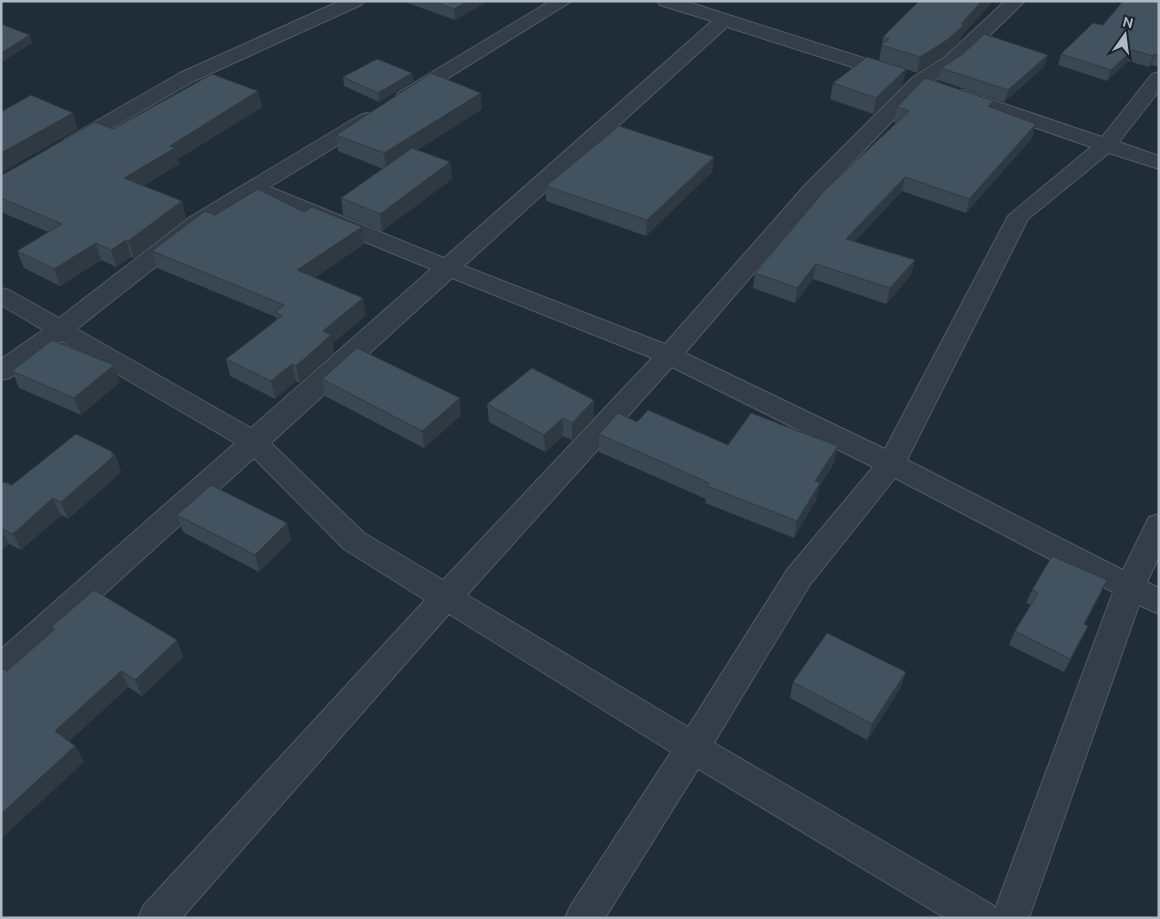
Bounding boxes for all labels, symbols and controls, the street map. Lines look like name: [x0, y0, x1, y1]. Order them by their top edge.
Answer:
north arrow: [1100, 10, 1150, 60]
text: N: [1121, 13, 1135, 31]

